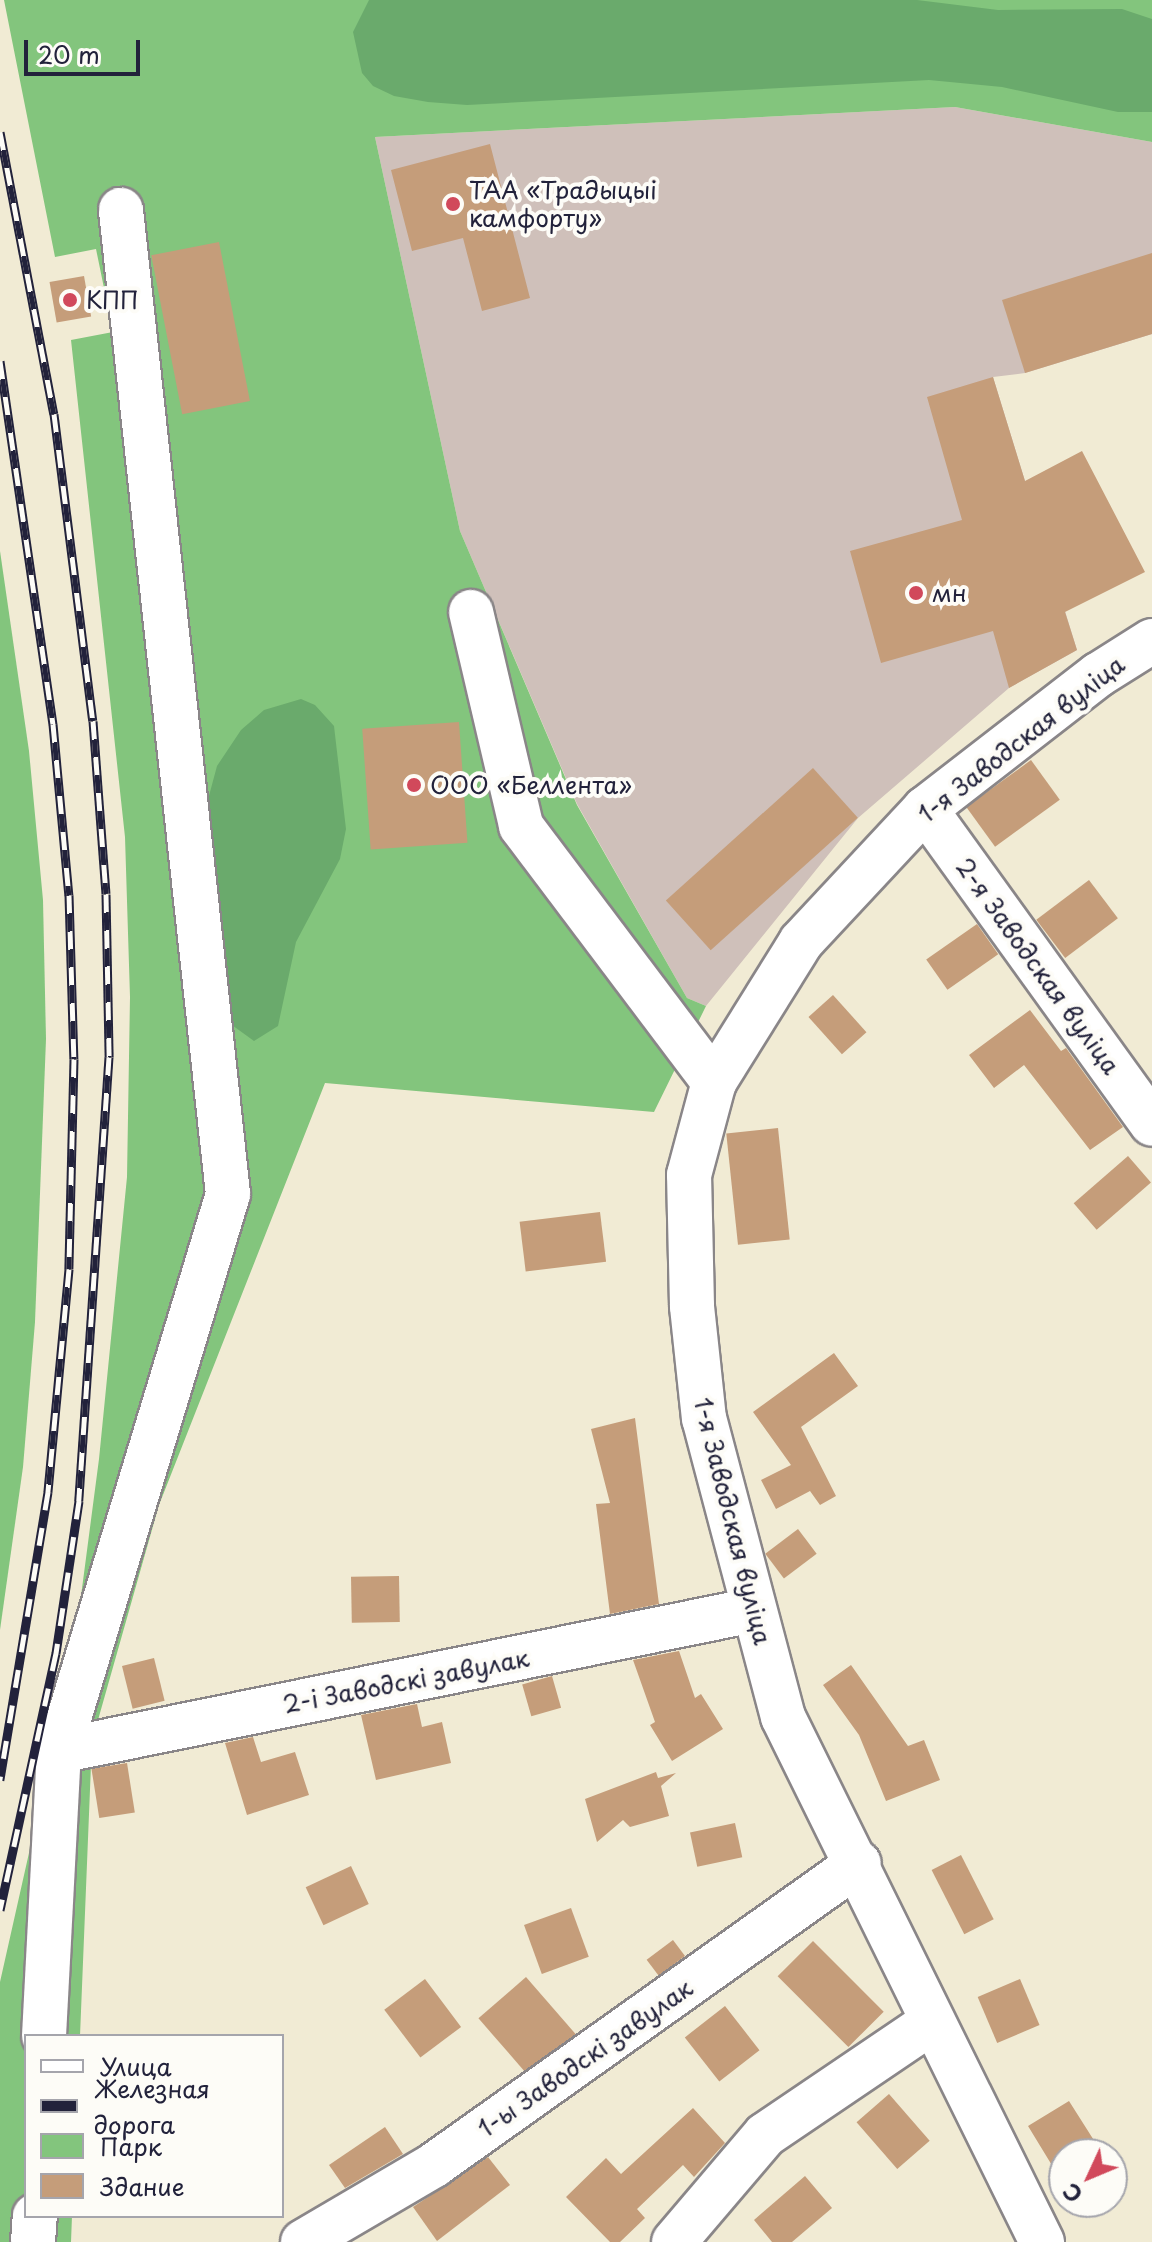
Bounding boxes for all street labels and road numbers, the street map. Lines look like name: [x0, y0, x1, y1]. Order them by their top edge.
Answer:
street label: 1-я Заводская вуліца: [912, 649, 1130, 829]
street label: 2-я Заводская вуліца: [950, 852, 1126, 1080]
street label: 1-я Заводская вуліца: [688, 1394, 778, 1648]
street label: 2-і Заводскі завулак: [280, 1643, 532, 1719]
street label: 1-ы Заводскі завулак: [471, 1972, 699, 2144]

